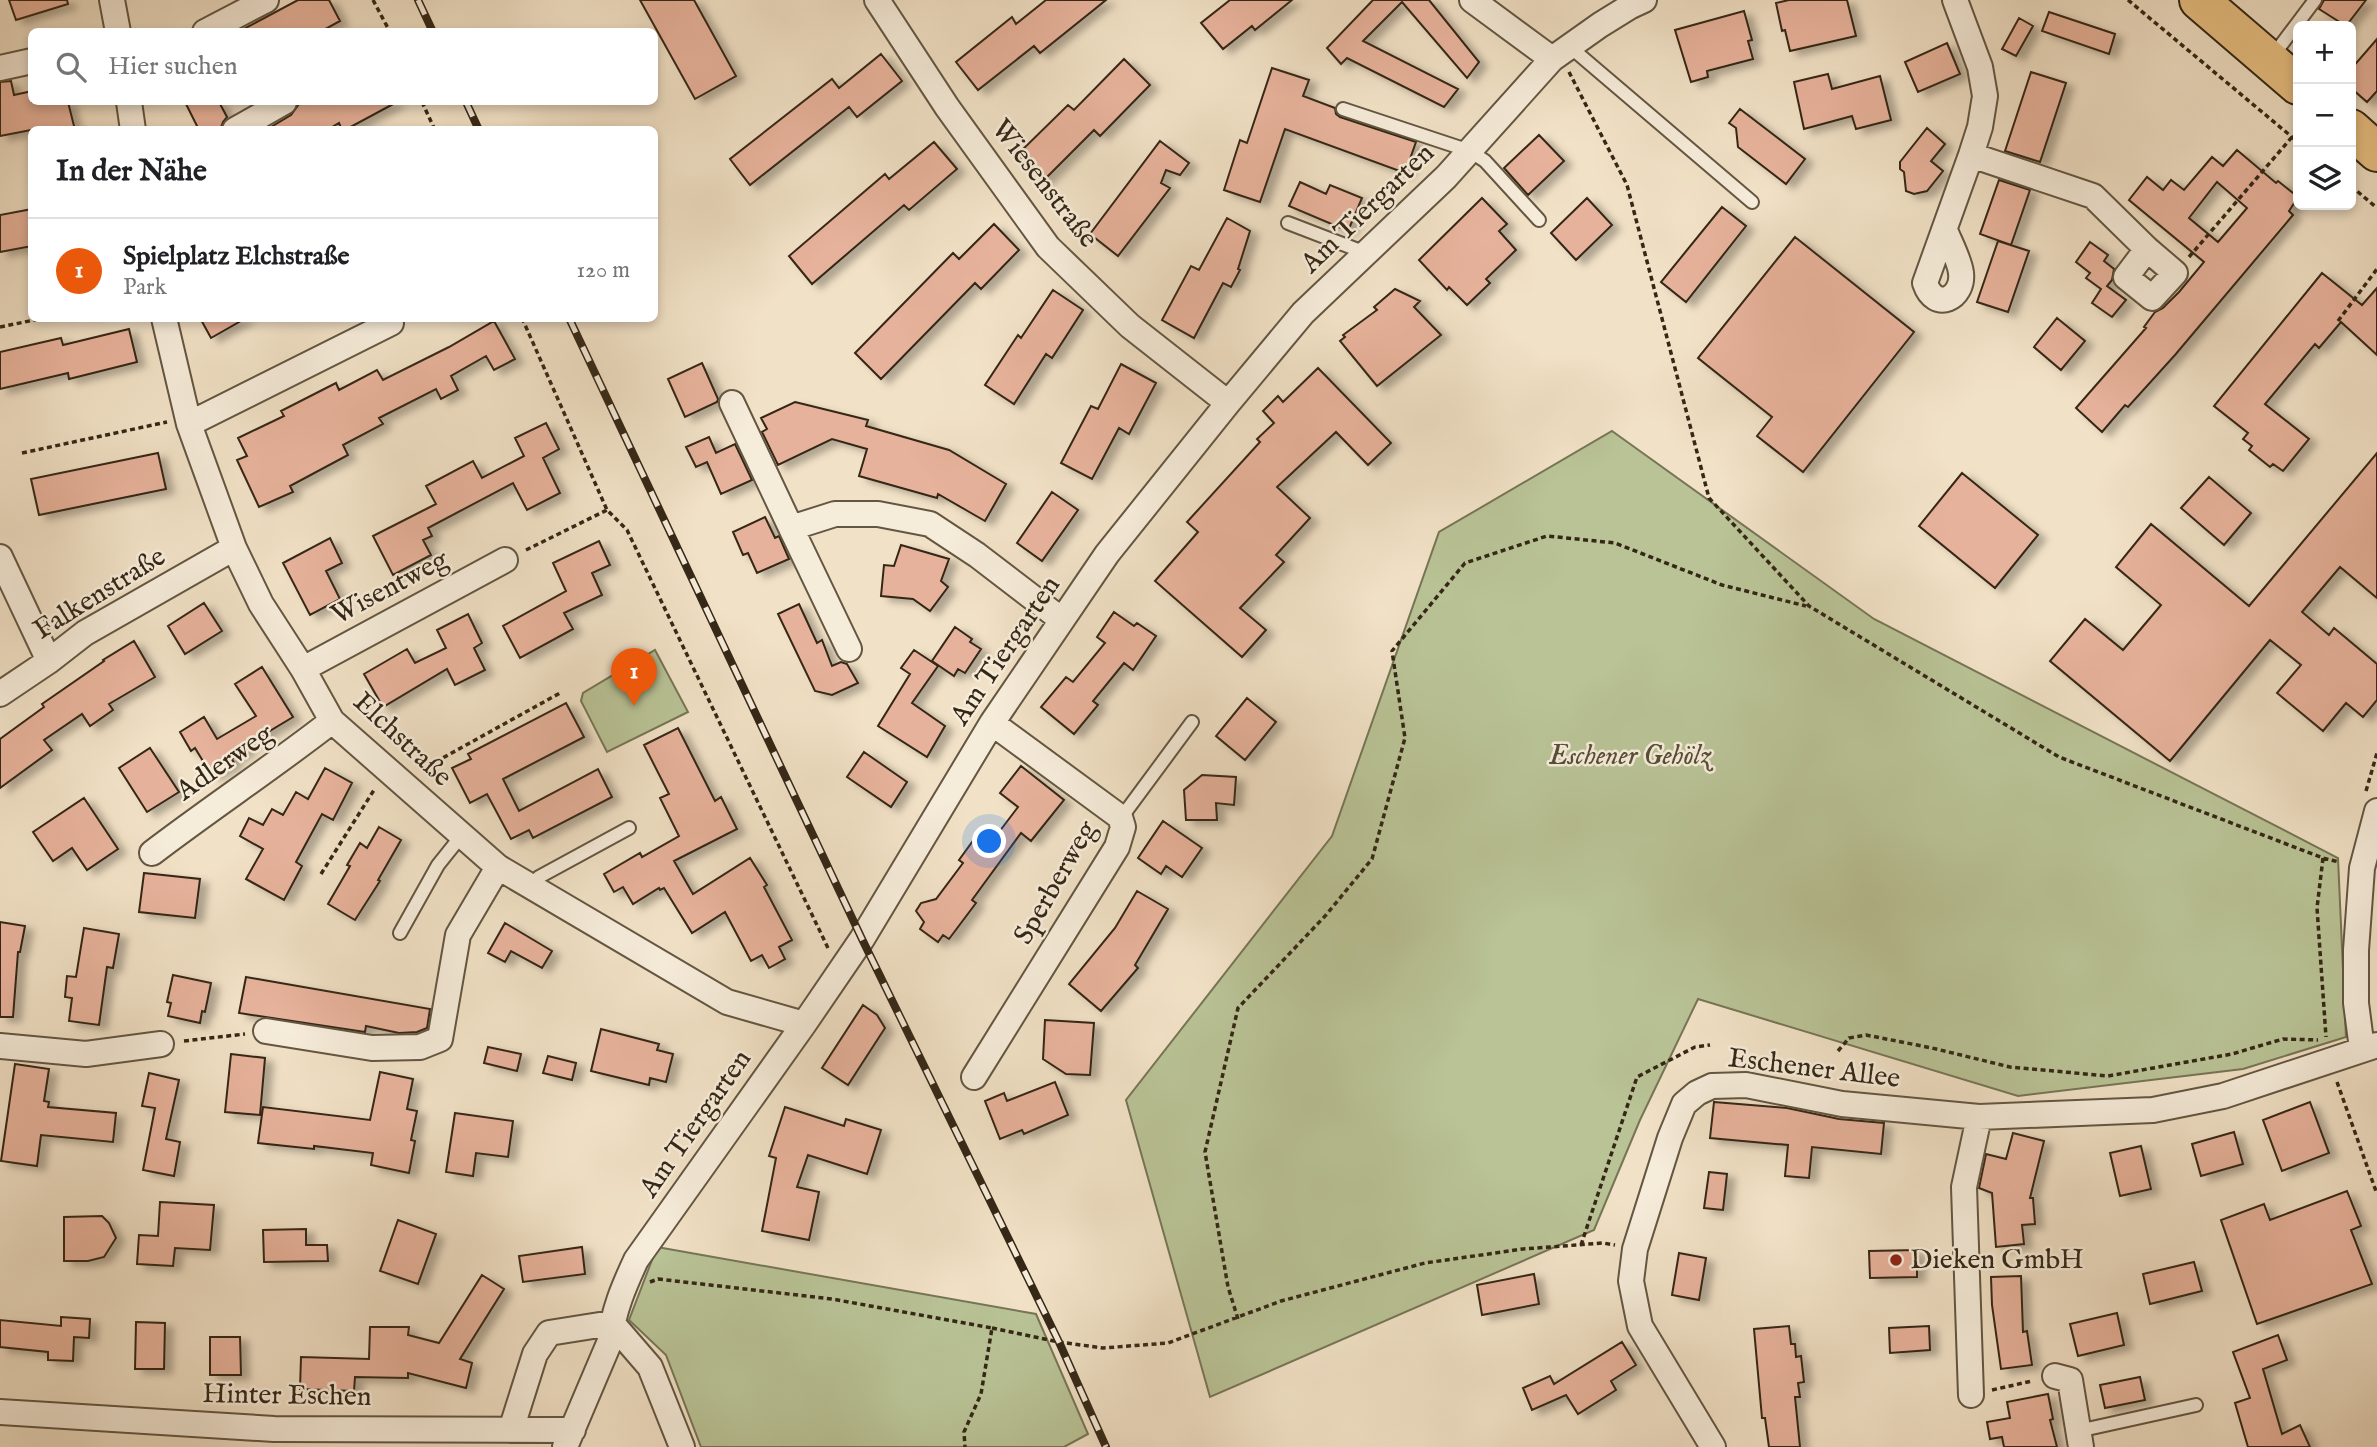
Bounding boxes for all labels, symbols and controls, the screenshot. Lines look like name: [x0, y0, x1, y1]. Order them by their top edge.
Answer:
map controls: [2293, 21, 2356, 210]
button: +: [2293, 21, 2356, 84]
search box: [28, 28, 658, 105]
icon: search: [52, 48, 90, 86]
text: Hier suchen: [108, 50, 238, 83]
button: −: [2293, 84, 2356, 147]
street label: Wiesenstraße: [983, 113, 1105, 255]
street label: Am Tiergarten: [1293, 136, 1442, 282]
button: layers: [2293, 147, 2356, 210]
text: In der Nähe: [56, 153, 207, 191]
text: Spielplatz Elchstraße: [123, 240, 349, 273]
text: 1: [75, 256, 83, 285]
text: 120 m: [577, 256, 630, 285]
text: Park: [123, 273, 167, 302]
street label: Falkenstraße: [28, 540, 172, 648]
street label: Wisentweg: [325, 542, 455, 633]
street label: Am Tiergarten: [943, 570, 1069, 733]
pin: 1: [611, 648, 657, 706]
street label: Elchstraße: [345, 685, 459, 795]
street label: Adlerweg: [169, 716, 281, 810]
park label: Eschener Gehölz: [1548, 739, 1714, 774]
street label: Sperberweg: [1007, 814, 1106, 951]
your location: [972, 824, 1006, 858]
street label: Eschener Allee: [1726, 1041, 1902, 1097]
street label: Am Tiergarten: [632, 1043, 760, 1206]
place label: Dieken GmbH: [1910, 1243, 2084, 1278]
marker: Dieken GmbH: [1888, 1252, 1904, 1268]
street label: Hinter Eschen: [202, 1377, 372, 1415]

